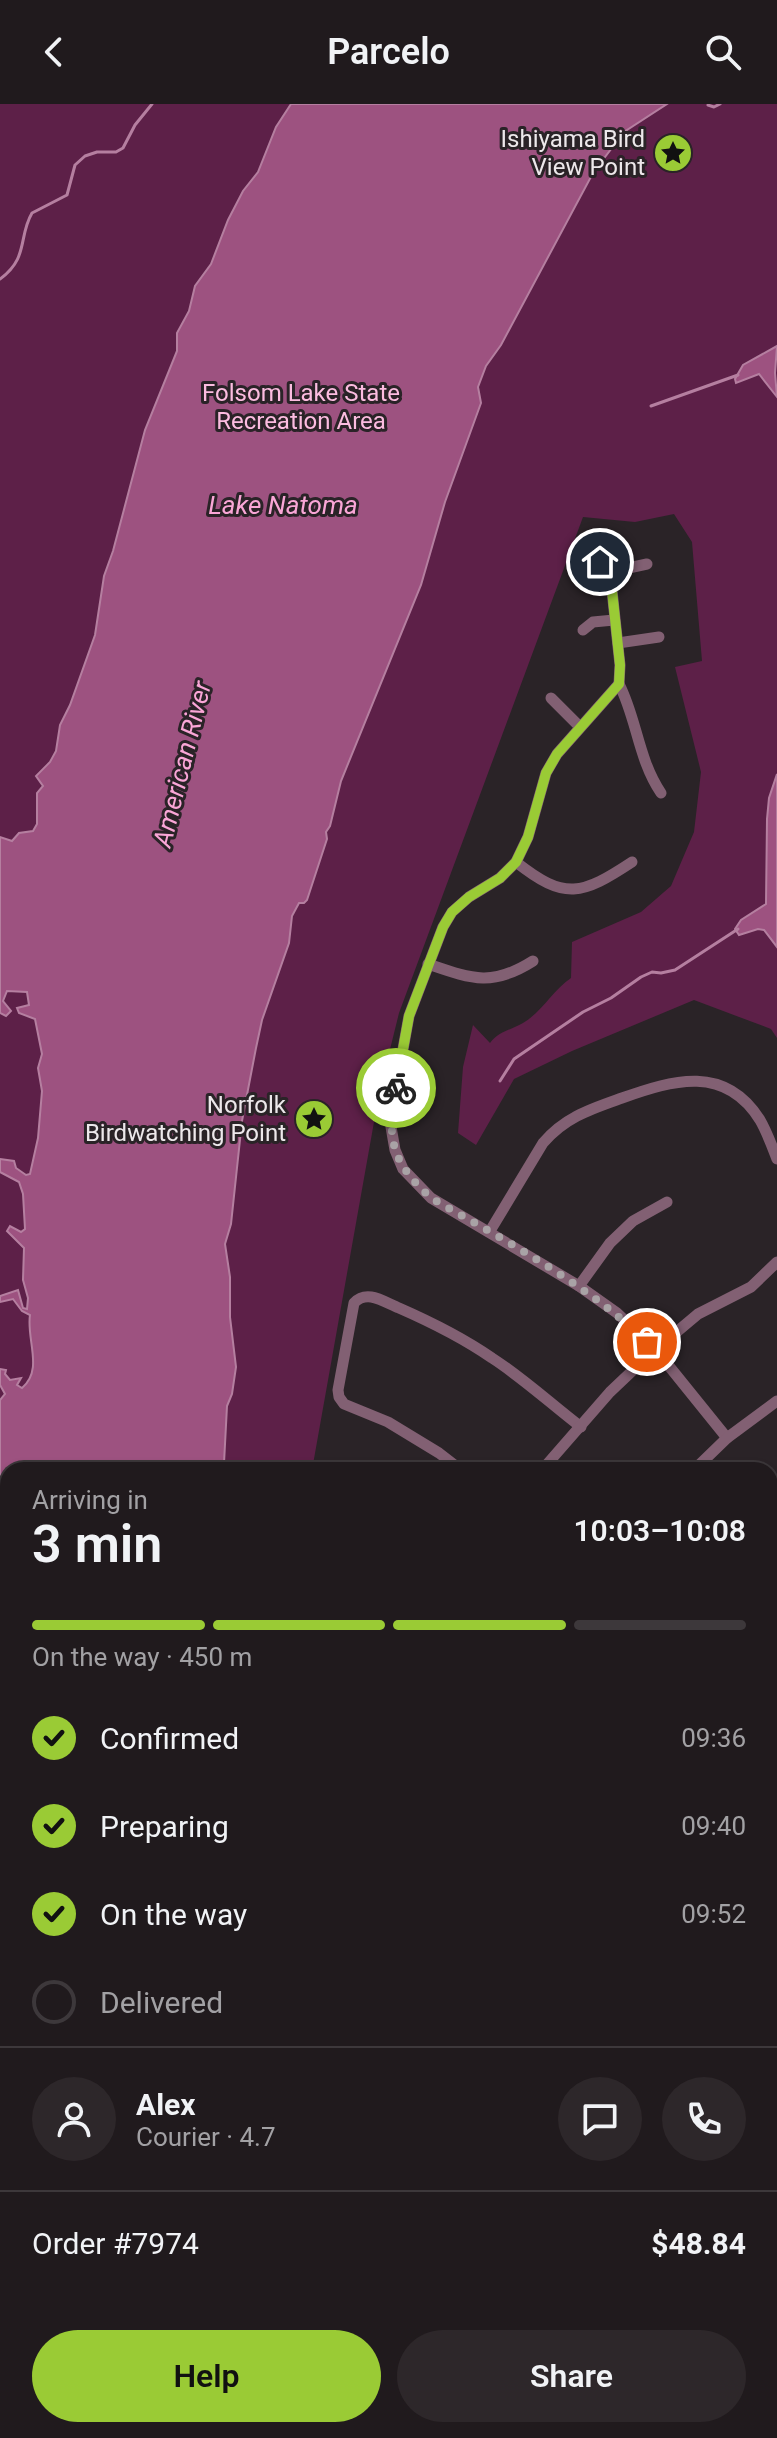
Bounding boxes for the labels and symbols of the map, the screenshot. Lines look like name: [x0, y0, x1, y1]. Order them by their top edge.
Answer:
place label: Ishiyama Bird View Point: [501, 125, 645, 181]
place icon: Ishiyama Bird View Point: [652, 132, 694, 174]
park label: Folsom Lake State Recreation Area: [202, 379, 400, 435]
water label: Lake Natoma: [208, 490, 358, 520]
pin: [566, 528, 634, 596]
water label: American River: [146, 677, 217, 852]
courier: [356, 1048, 436, 1128]
place label: Norfolk Birdwatching Point: [85, 1091, 287, 1147]
place icon: Norfolk Birdwatching Point: [293, 1098, 335, 1140]
pin: [613, 1308, 681, 1376]

